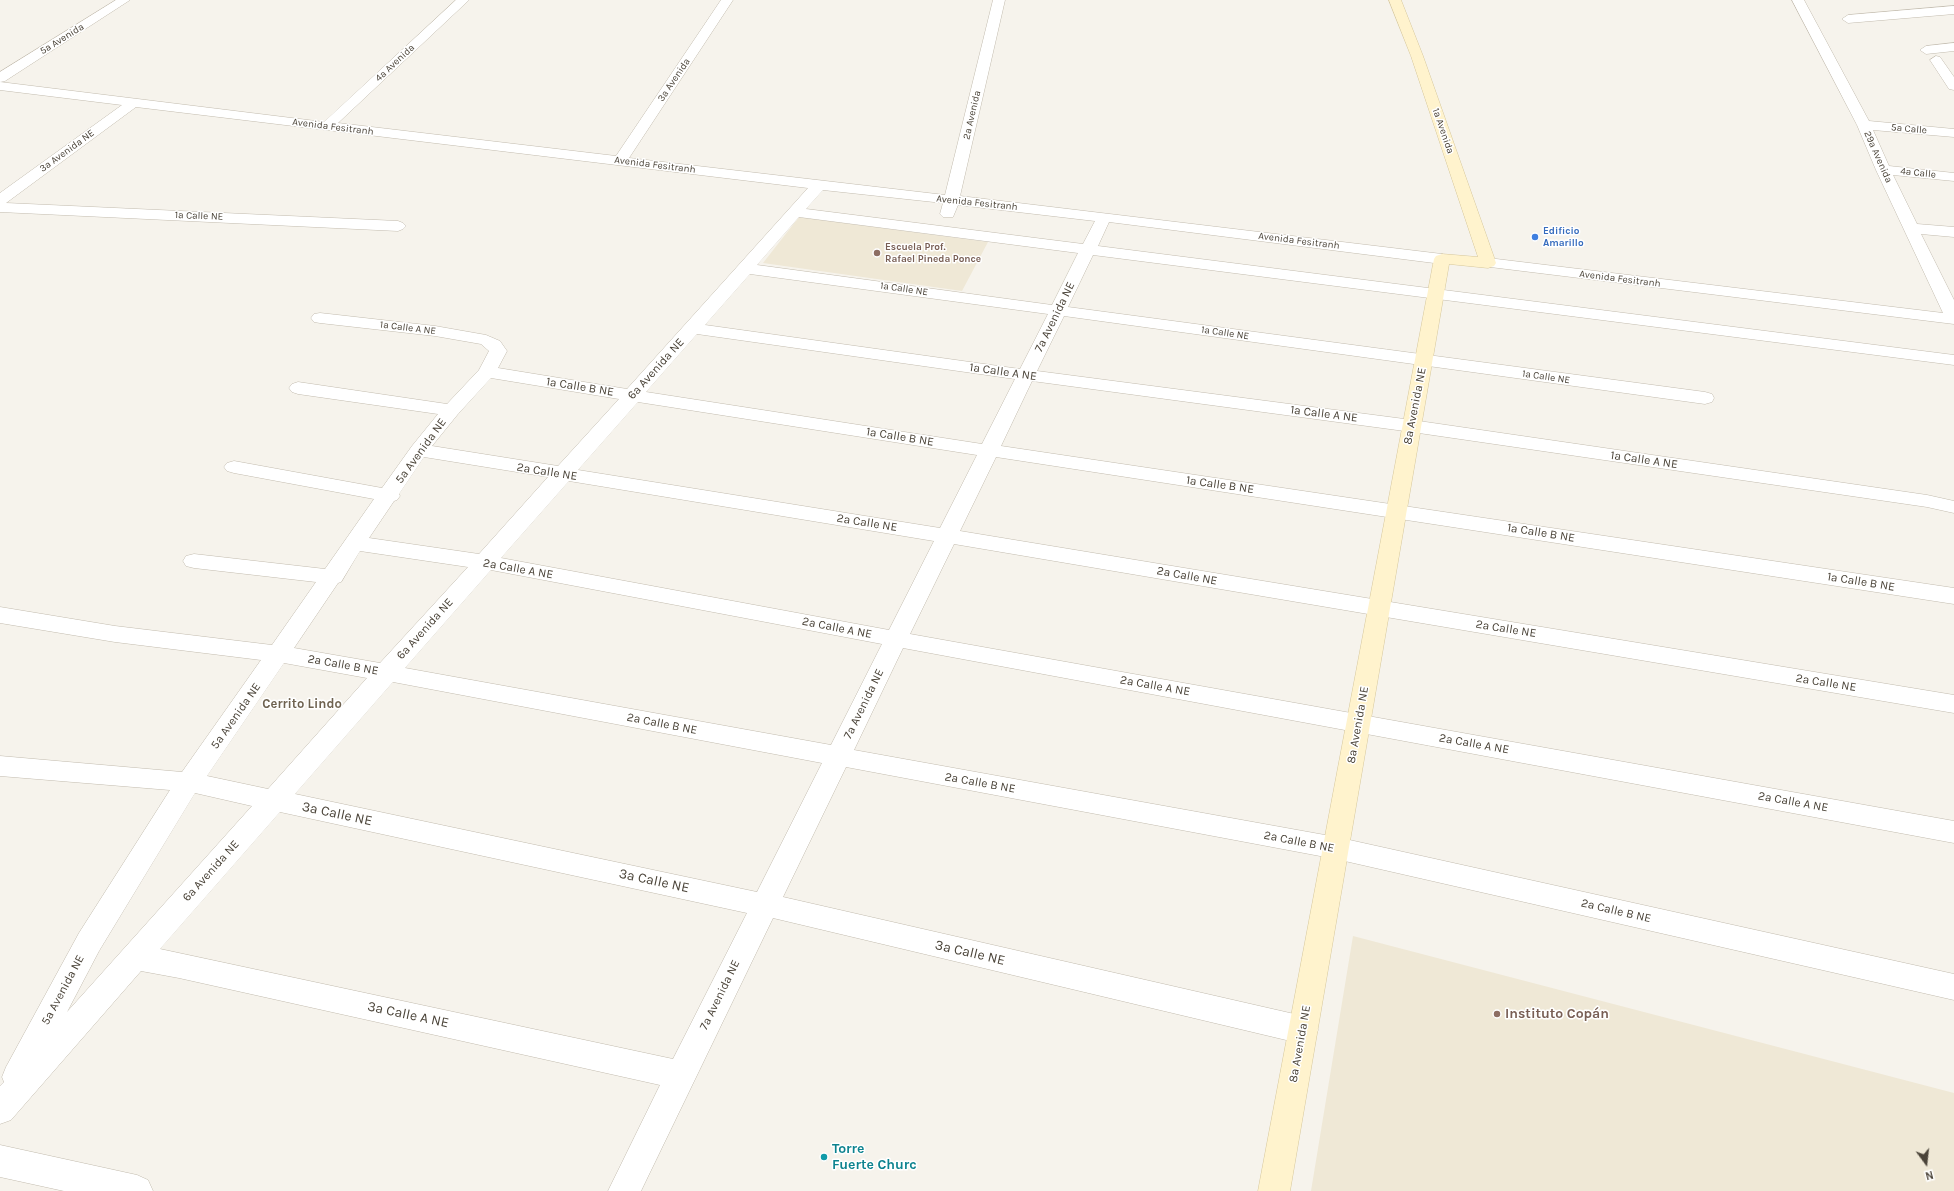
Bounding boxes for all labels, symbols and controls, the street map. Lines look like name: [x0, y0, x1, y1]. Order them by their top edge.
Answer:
street label: 5a Avenida: [38, 21, 86, 57]
street label: 4a Avenida: [373, 42, 417, 84]
street label: 3a Avenida: [655, 56, 693, 104]
street label: 2a Avenida: [961, 89, 983, 141]
street label: 1a Avenida: [1430, 107, 1456, 155]
street label: Avenida Fesitranh: [292, 116, 374, 138]
street label: 5a Calle: [1891, 121, 1927, 137]
street label: 3a Avenida NE: [37, 127, 97, 175]
street label: 29a Avenida: [1861, 129, 1895, 185]
street label: Avenida Fesitranh: [614, 154, 696, 176]
street label: 4a Calle: [1900, 165, 1936, 181]
street label: Avenida Fesitranh: [936, 193, 1018, 213]
street label: 1a Calle NE: [175, 209, 223, 223]
place label: Edificio Amarillo: [1543, 225, 1584, 248]
street label: Avenida Fesitranh: [1258, 230, 1340, 252]
marker: Edificio Amarillo: [1530, 232, 1540, 242]
place label: Escuela Prof. Rafael Pineda Ponce: [885, 241, 981, 264]
marker: Escuela Prof. Rafael Pineda Ponce: [872, 248, 882, 258]
street label: Avenida Fesitranh: [1579, 268, 1661, 290]
street label: 1a Calle NE: [879, 280, 929, 298]
street label: 7a Avenida NE: [1032, 280, 1078, 354]
street label: 1a Calle A NE: [379, 319, 437, 337]
street label: 1a Calle NE: [1200, 324, 1250, 342]
street label: 6a Avenida NE: [625, 335, 687, 403]
street label: 1a Calle A NE: [968, 360, 1038, 384]
street label: 8a Avenida NE: [1400, 366, 1430, 446]
street label: 1a Calle NE: [1521, 368, 1571, 386]
street label: 1a Calle B NE: [545, 375, 615, 399]
street label: 1a Calle A NE: [1289, 403, 1359, 425]
street label: 5a Avenida NE: [392, 415, 450, 487]
street label: 1a Calle B NE: [865, 425, 935, 449]
street label: 1a Calle A NE: [1609, 448, 1679, 472]
street label: 2a Calle NE: [516, 460, 578, 484]
street label: 1a Calle B NE: [1185, 473, 1255, 497]
street label: 2a Calle NE: [836, 511, 898, 535]
street label: 1a Calle B NE: [1506, 521, 1576, 545]
street label: 2a Calle A NE: [482, 556, 554, 582]
street label: 2a Calle NE: [1156, 564, 1218, 588]
street label: 1a Calle B NE: [1826, 570, 1896, 594]
street label: 6a Avenida NE: [394, 595, 456, 663]
street label: 2a Calle A NE: [801, 614, 873, 642]
street label: 2a Calle NE: [1475, 617, 1537, 641]
street label: 2a Calle B NE: [307, 652, 379, 678]
street label: 7a Avenida NE: [841, 667, 887, 741]
street label: 2a Calle NE: [1795, 671, 1857, 695]
street label: 2a Calle A NE: [1119, 673, 1191, 699]
street label: 5a Avenida NE: [208, 680, 264, 752]
street label: 8a Avenida NE: [1344, 685, 1372, 765]
district label: Cerrito Lindo: [262, 696, 342, 712]
street label: 2a Calle B NE: [626, 710, 698, 738]
street label: 2a Calle A NE: [1438, 731, 1510, 757]
street label: 2a Calle B NE: [944, 770, 1016, 796]
street label: 2a Calle A NE: [1757, 789, 1829, 815]
street label: 3a Calle NE: [300, 798, 374, 830]
street label: 2a Calle B NE: [1263, 828, 1335, 856]
street label: 6a Avenida NE: [180, 837, 242, 905]
street label: 3a Calle NE: [617, 865, 691, 897]
street label: 2a Calle B NE: [1580, 896, 1652, 926]
street label: 3a Calle NE: [933, 937, 1007, 969]
street label: 5a Avenida NE: [38, 952, 88, 1028]
street label: 7a Avenida NE: [697, 958, 743, 1032]
street label: 3a Calle A NE: [366, 998, 450, 1032]
street label: 8a Avenida NE: [1286, 1004, 1314, 1084]
place label: Instituto Copán: [1505, 1006, 1609, 1022]
marker: Instituto Copán: [1492, 1009, 1502, 1019]
place label: Torre Fuerte Churc: [832, 1141, 917, 1174]
north arrow: [1906, 1143, 1946, 1183]
marker: Torre Fuerte Churc: [819, 1152, 829, 1162]
text: N: [1924, 1168, 1935, 1182]

